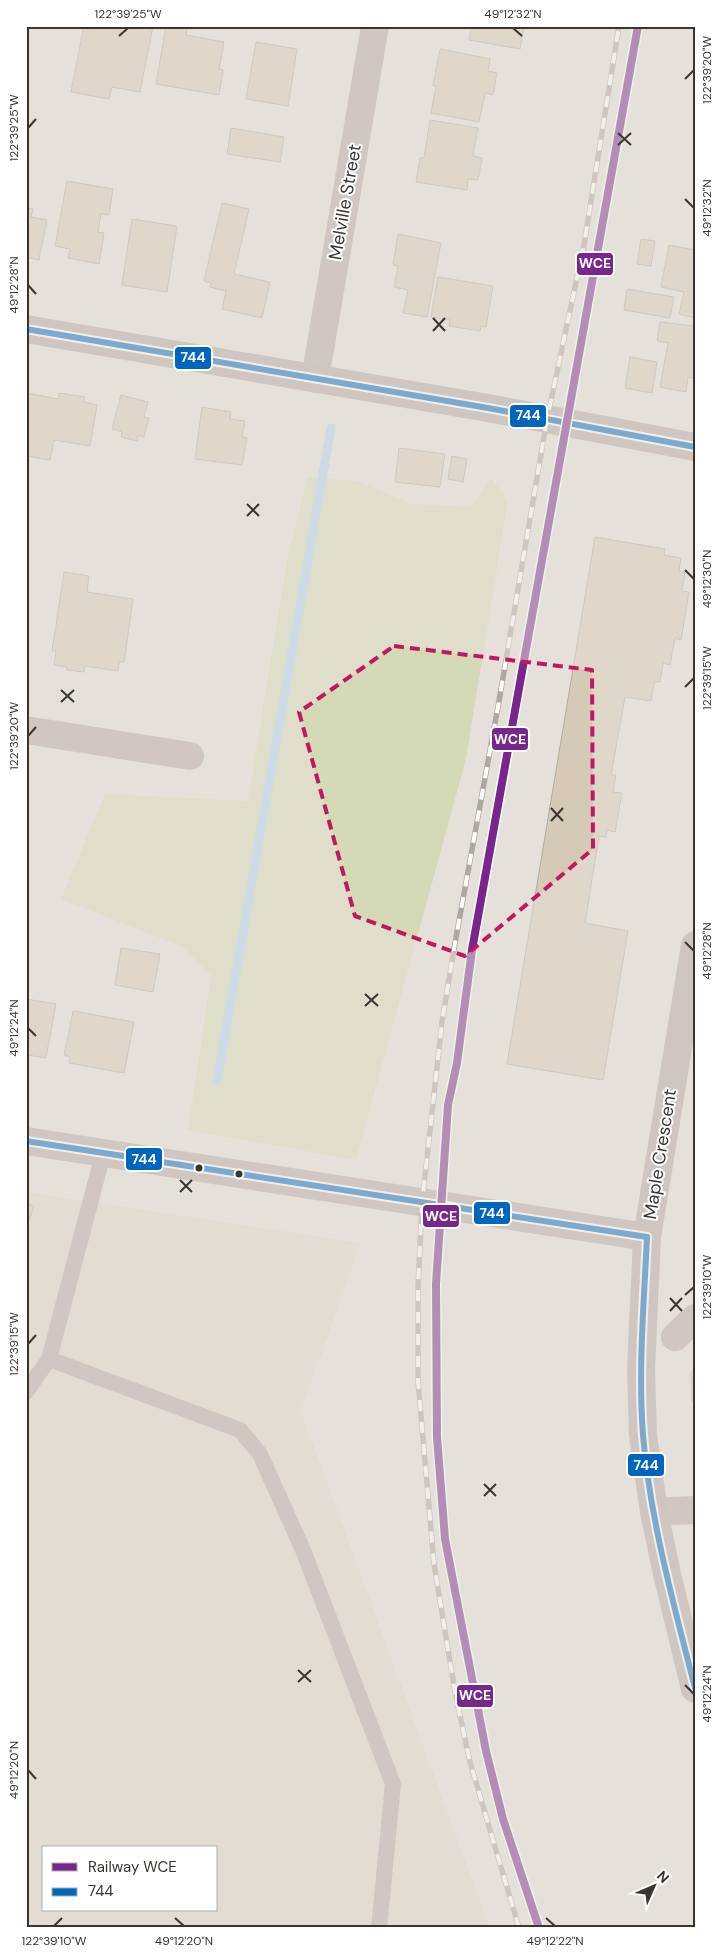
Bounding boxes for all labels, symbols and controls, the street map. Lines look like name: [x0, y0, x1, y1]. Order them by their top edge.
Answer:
text: 122°39'25"W: [94, 6, 162, 22]
text: 49°12'32"N: [484, 6, 542, 22]
text: 122°39'20"W: [699, 36, 715, 104]
text: 122°39'25"W: [6, 94, 22, 162]
street label: Melville Street: [323, 142, 367, 262]
text: 49°12'32"N: [699, 179, 715, 237]
line badge: WCE: [576, 252, 614, 276]
text: WCE: [579, 254, 611, 272]
text: 49°12'28"N: [6, 256, 22, 314]
line badge: 744: [174, 346, 212, 370]
text: 744: [181, 348, 205, 366]
line badge: 744: [509, 404, 547, 428]
text: 744: [516, 406, 540, 424]
text: 49°12'30"N: [699, 550, 715, 608]
text: 122°39'15"W: [699, 646, 715, 710]
text: 122°39'20"W: [6, 702, 22, 770]
line badge: WCE: [491, 727, 529, 751]
text: WCE: [494, 730, 526, 748]
text: 49°12'28"N: [699, 922, 715, 980]
text: 49°12'24"N: [6, 999, 22, 1057]
street label: Maple Crescent: [638, 1087, 682, 1221]
line badge: 744: [125, 1147, 163, 1171]
text: 744: [132, 1150, 156, 1168]
unlabelled marker: [194, 1163, 204, 1173]
unlabelled marker: [234, 1169, 244, 1179]
line badge: 744: [473, 1201, 511, 1225]
line badge: WCE: [422, 1204, 460, 1228]
text: 744: [480, 1204, 504, 1222]
text: WCE: [425, 1207, 457, 1225]
text: 122°39'10"W: [699, 1254, 715, 1319]
text: 122°39'15"W: [6, 1312, 22, 1376]
line badge: 744: [627, 1453, 665, 1477]
text: 744: [634, 1456, 658, 1474]
text: 49°12'24"N: [699, 1665, 715, 1723]
line badge: WCE: [456, 1684, 494, 1708]
text: WCE: [459, 1686, 491, 1704]
text: 49°12'20"N: [6, 1741, 22, 1799]
legend: [42, 1846, 218, 1912]
text: Railway WCE: [88, 1857, 177, 1877]
north arrow: [628, 1862, 678, 1912]
text: N: [653, 1867, 673, 1887]
text: 744: [88, 1881, 113, 1901]
text: 122°39'10"W: [22, 1933, 87, 1949]
text: 49°12'20"N: [155, 1933, 213, 1949]
text: 49°12'22"N: [526, 1933, 584, 1949]

